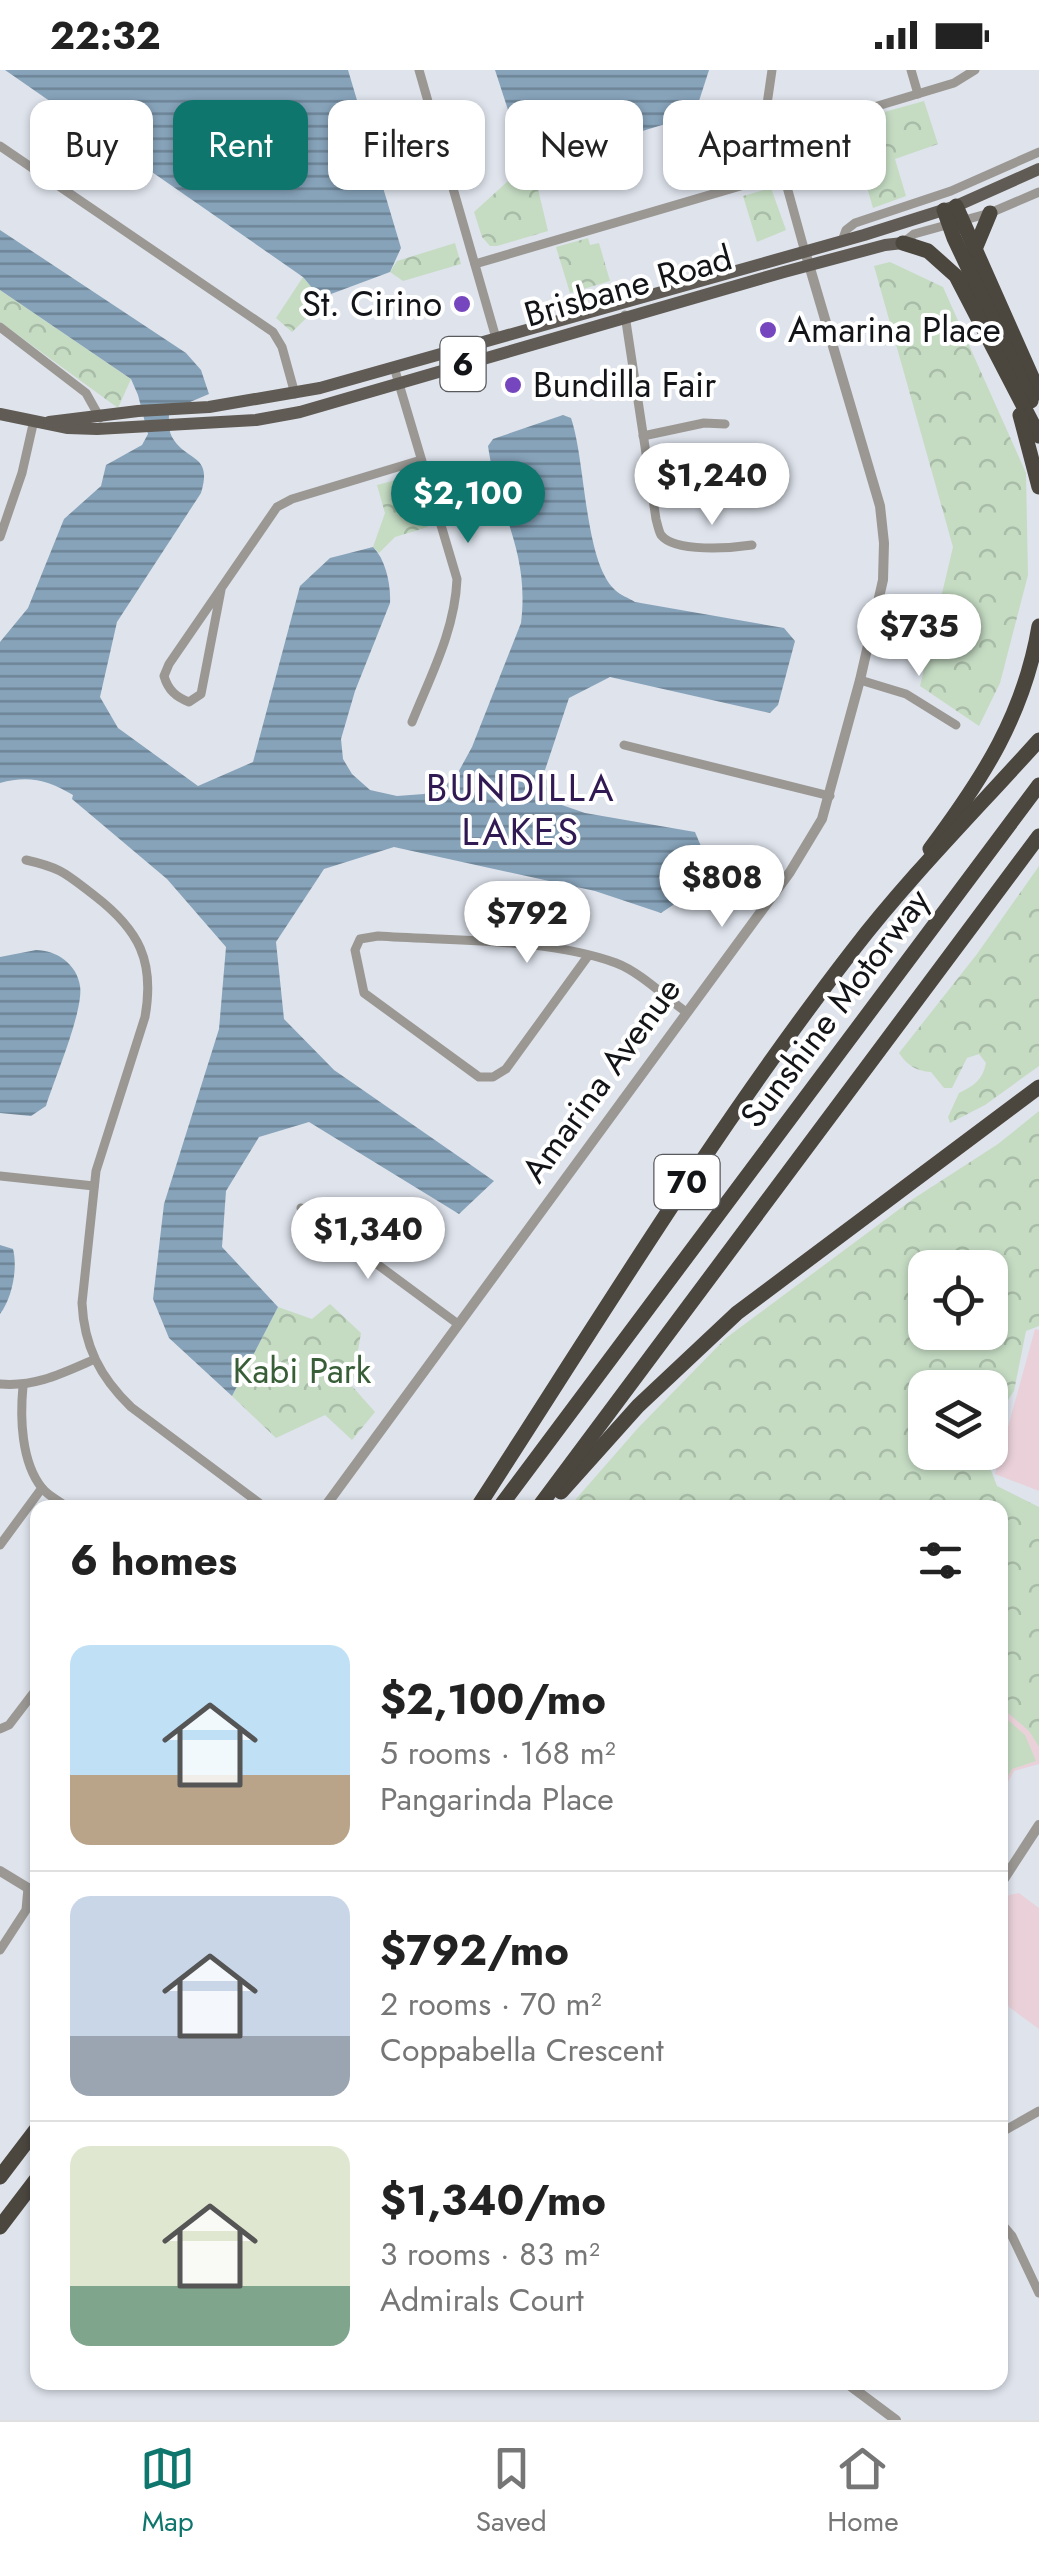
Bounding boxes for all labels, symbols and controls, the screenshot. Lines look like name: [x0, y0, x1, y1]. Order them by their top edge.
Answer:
text: 22:32: [50, 8, 161, 63]
chip: Buy: [30, 100, 153, 190]
chip: Rent: [173, 100, 308, 190]
chip: Filters: [328, 100, 485, 190]
chip: New: [505, 100, 643, 190]
chip: Apartment: [663, 100, 886, 190]
street label: Brisbane Road: [518, 232, 738, 340]
place label: St. Cirino: [302, 279, 442, 329]
marker: St. Cirino: [451, 293, 473, 315]
place label: Amarina Place: [788, 305, 1001, 355]
marker: Amarina Place: [757, 319, 779, 341]
road number: 6: [440, 337, 486, 391]
place label: Bundilla Fair: [533, 360, 716, 410]
marker: Bundilla Fair: [502, 374, 524, 396]
pin: $1,240: [631, 443, 793, 528]
text: $1,240: [656, 452, 768, 498]
pin: $2,100: [387, 461, 549, 546]
text: $2,100: [413, 470, 523, 516]
pin: $735: [860, 594, 978, 679]
text: $735: [879, 603, 959, 649]
district label: BUNDILLA LAKES: [426, 760, 616, 859]
pin: $808: [663, 845, 781, 930]
text: $808: [681, 854, 763, 900]
street label: Sunshine Motorway: [728, 877, 942, 1138]
pin: $792: [468, 881, 586, 966]
text: $792: [486, 890, 568, 936]
street label: Amarina Avenue: [509, 967, 693, 1193]
road number: 70: [654, 1155, 720, 1209]
pin: $1,340: [287, 1197, 449, 1282]
text: $1,340: [313, 1206, 423, 1252]
map controls: [908, 1250, 1008, 1470]
button: locate: [908, 1250, 1008, 1350]
park label: Kabi Park: [233, 1346, 372, 1396]
button: layers: [908, 1370, 1008, 1470]
text: 6 homes: [70, 1530, 237, 1591]
icon: filters: [913, 1533, 968, 1588]
text: $2,100/mo: [380, 1669, 606, 1730]
icon: home: [150, 1685, 270, 1805]
text: 5 rooms · 168 m²: [380, 1730, 616, 1776]
text: Pangarinda Place: [380, 1776, 614, 1822]
text: $792/mo: [380, 1920, 569, 1981]
icon: home: [150, 1936, 270, 2056]
text: 2 rooms · 70 m²: [380, 1981, 602, 2027]
text: Coppabella Crescent: [380, 2027, 664, 2073]
text: $1,340/mo: [380, 2170, 606, 2231]
icon: home: [150, 2186, 270, 2306]
text: 3 rooms · 83 m²: [380, 2231, 600, 2277]
text: Admirals Court: [380, 2277, 584, 2323]
tab: Map: [140, 2441, 195, 2542]
tab: Saved: [476, 2441, 547, 2542]
tab: Home: [827, 2441, 899, 2542]

